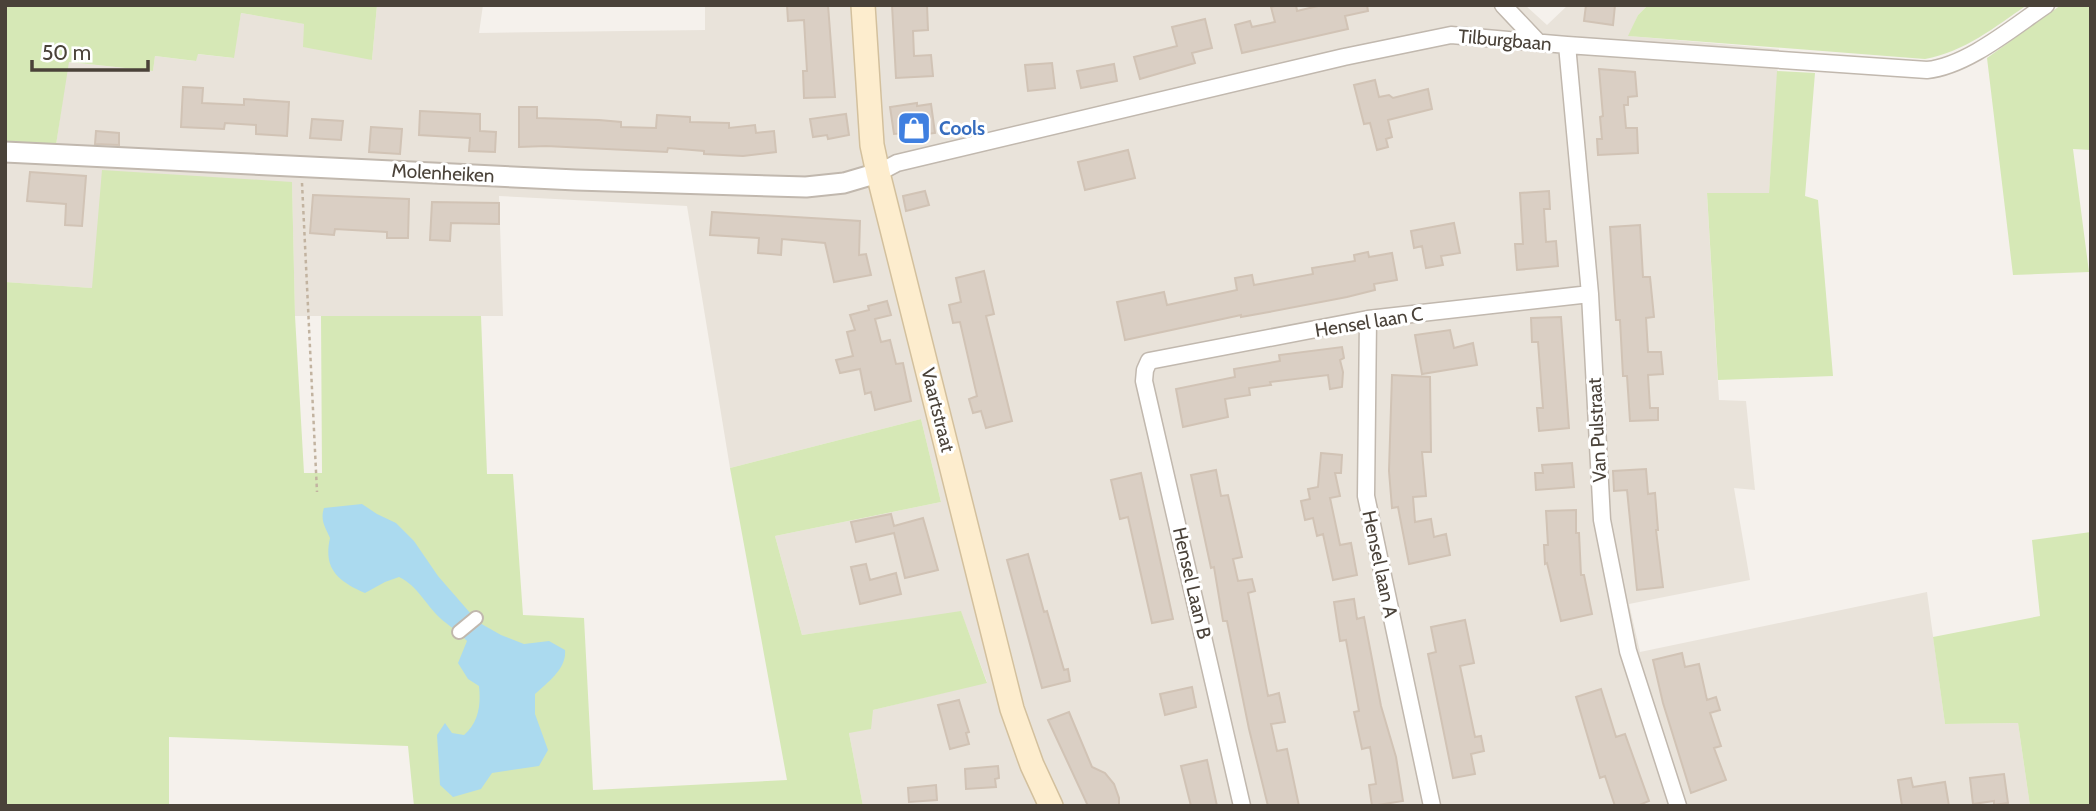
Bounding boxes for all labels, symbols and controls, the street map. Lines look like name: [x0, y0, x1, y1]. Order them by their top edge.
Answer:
street label: Tilburgbaan: [1457, 24, 1553, 56]
scale bar: [32, 28, 147, 72]
text: 50 m: [42, 40, 91, 65]
shop icon: Cools: [895, 109, 933, 147]
place label: Cools: [939, 117, 985, 140]
street label: Molenheiken: [391, 159, 495, 187]
street label: Hensel laan C: [1313, 302, 1425, 342]
street label: Vaartstraat: [916, 365, 960, 455]
street label: Van Pulstraat: [1583, 377, 1611, 483]
street label: Hensel laan A: [1357, 508, 1403, 620]
street label: Hensel Laan B: [1168, 525, 1216, 641]

